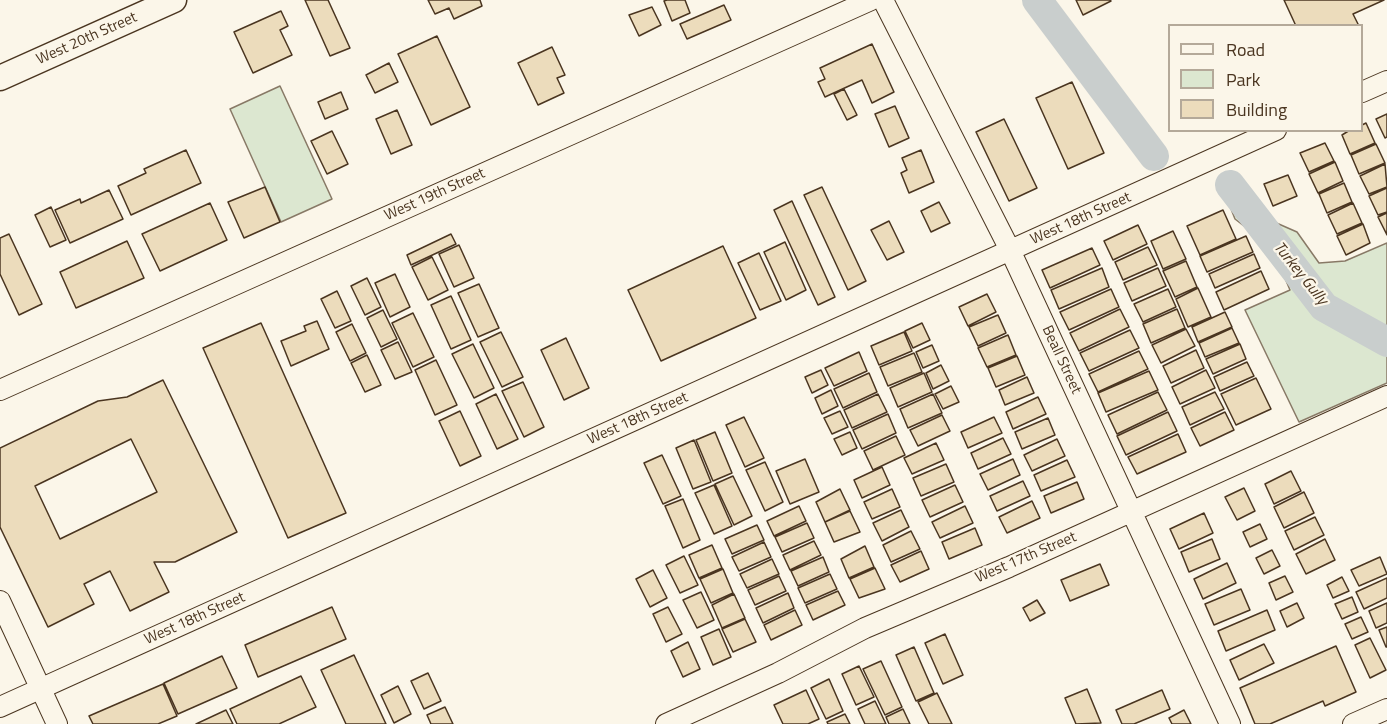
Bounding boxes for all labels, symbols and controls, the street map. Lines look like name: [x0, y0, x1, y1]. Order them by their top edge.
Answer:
street label: West 20th Street: [34, 9, 140, 69]
legend: [1168, 24, 1363, 132]
text: Road: [1226, 36, 1265, 63]
text: Park: [1226, 66, 1260, 93]
text: Building: [1226, 96, 1287, 123]
street label: West 19th Street: [382, 165, 488, 225]
street label: West 18th Street: [1028, 189, 1134, 249]
water label: Turkey Gully: [1269, 239, 1331, 309]
street label: Beall Street: [1037, 323, 1085, 397]
street label: West 18th Street: [585, 389, 691, 449]
street label: West 17th Street: [973, 529, 1079, 587]
street label: West 18th Street: [142, 589, 248, 649]

